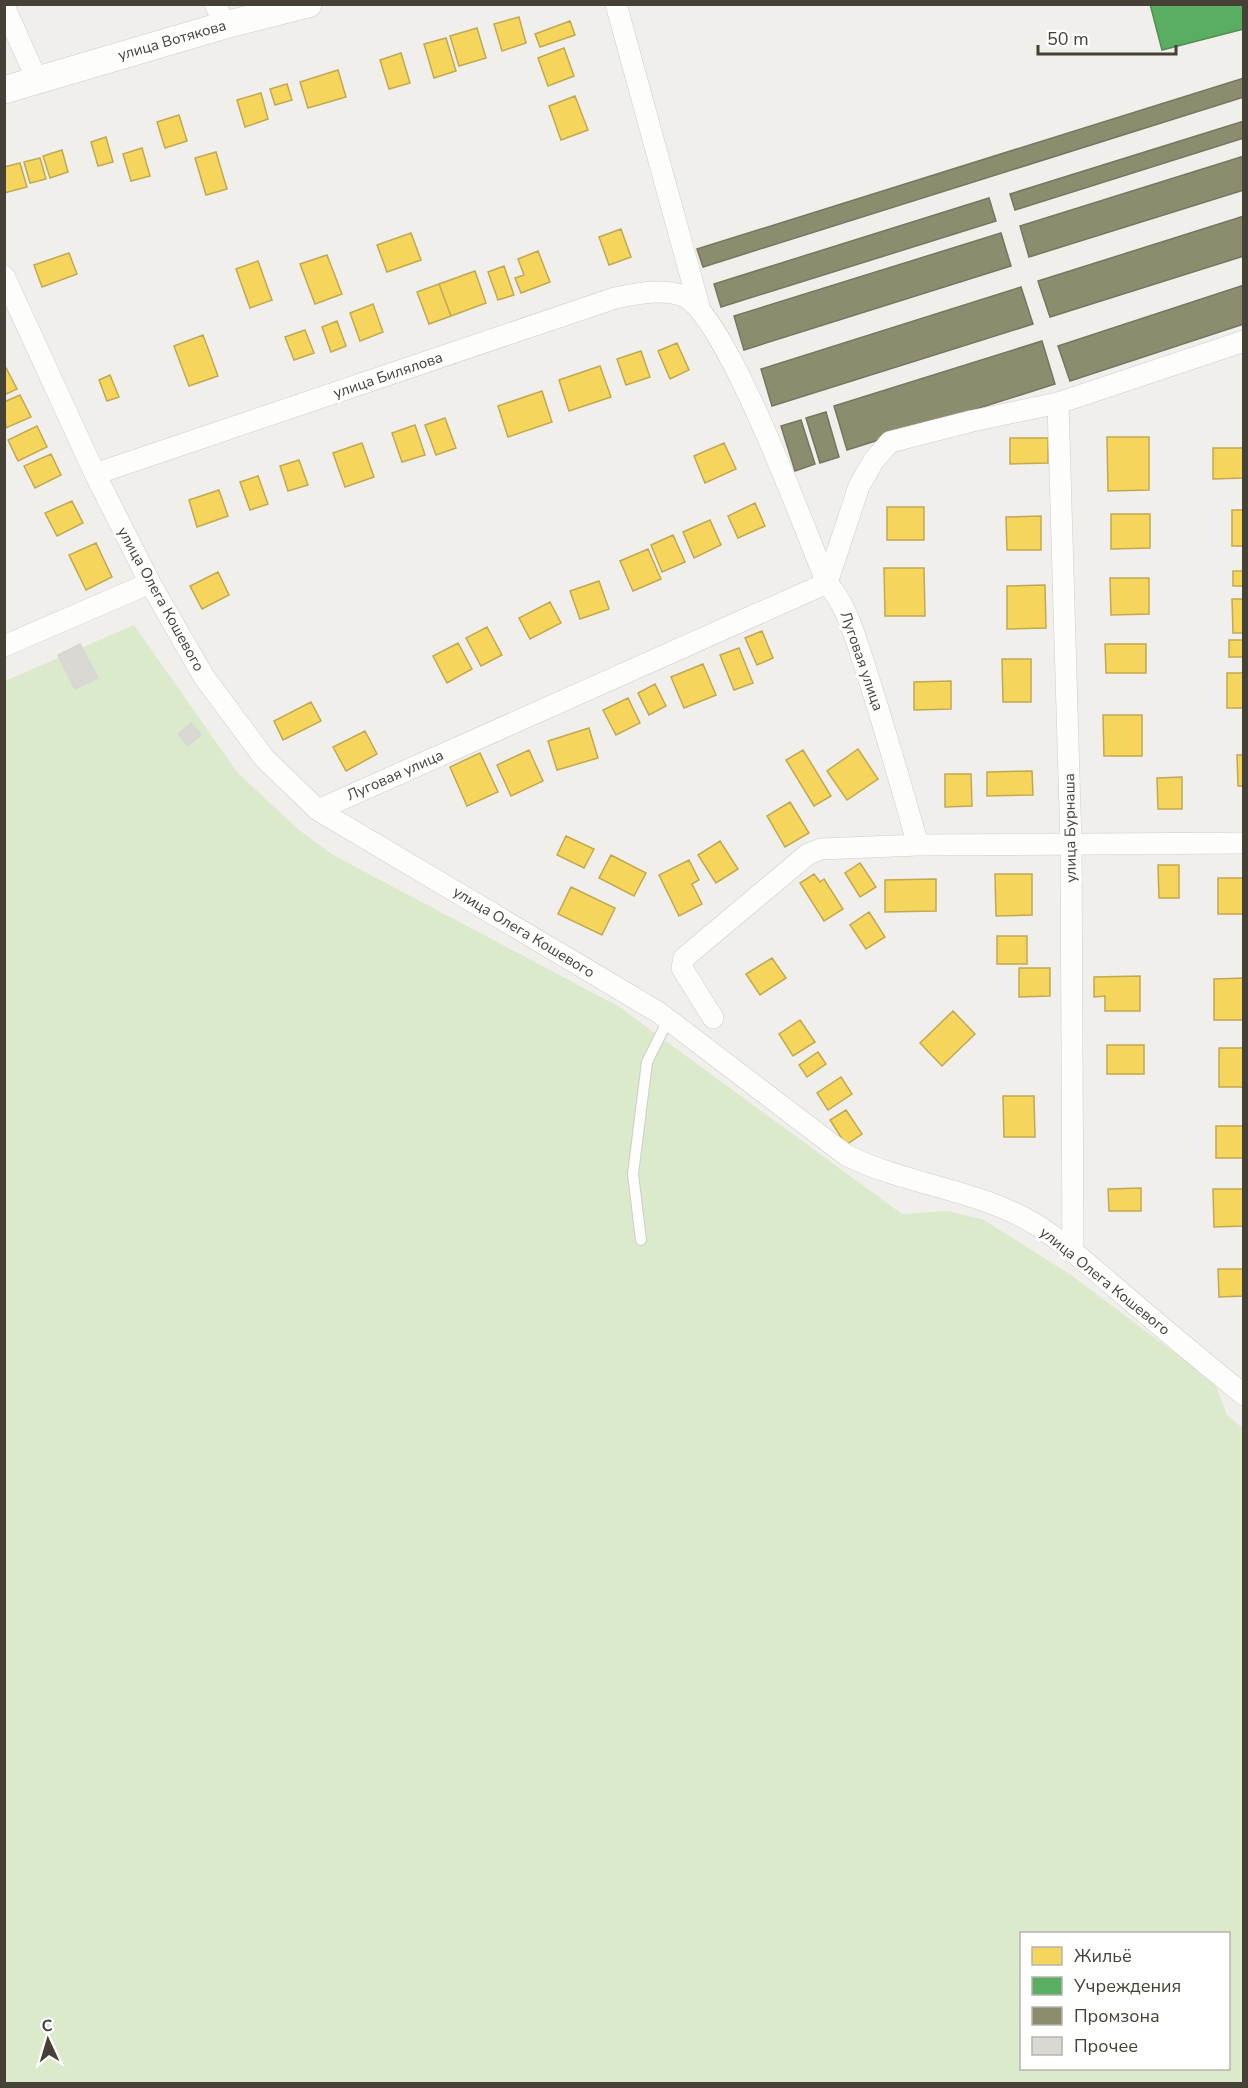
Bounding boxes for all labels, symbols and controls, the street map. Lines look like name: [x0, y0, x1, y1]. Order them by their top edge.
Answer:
street label: улица Вотякова: [116, 15, 228, 65]
scale bar: [1038, 18, 1176, 56]
text: 50 m: [1047, 27, 1089, 51]
street label: улица Билялова: [331, 347, 445, 403]
street label: улица Олега Кошевого: [113, 523, 209, 675]
street label: Луговая улица: [836, 609, 888, 713]
street label: Луговая улица: [343, 745, 447, 805]
street label: улица Бурнаша: [1059, 773, 1081, 883]
street label: улица Олега Кошевого: [449, 882, 599, 982]
street label: улица Олега Кошевого: [1036, 1222, 1174, 1340]
legend: [1020, 1932, 1230, 2070]
text: Жильё: [1074, 1944, 1132, 1968]
text: Учреждения: [1073, 1974, 1181, 1998]
text: Промзона: [1074, 2004, 1160, 2028]
north arrow: [18, 2010, 78, 2070]
text: С: [41, 2015, 53, 2037]
text: Прочее: [1074, 2034, 1138, 2058]

